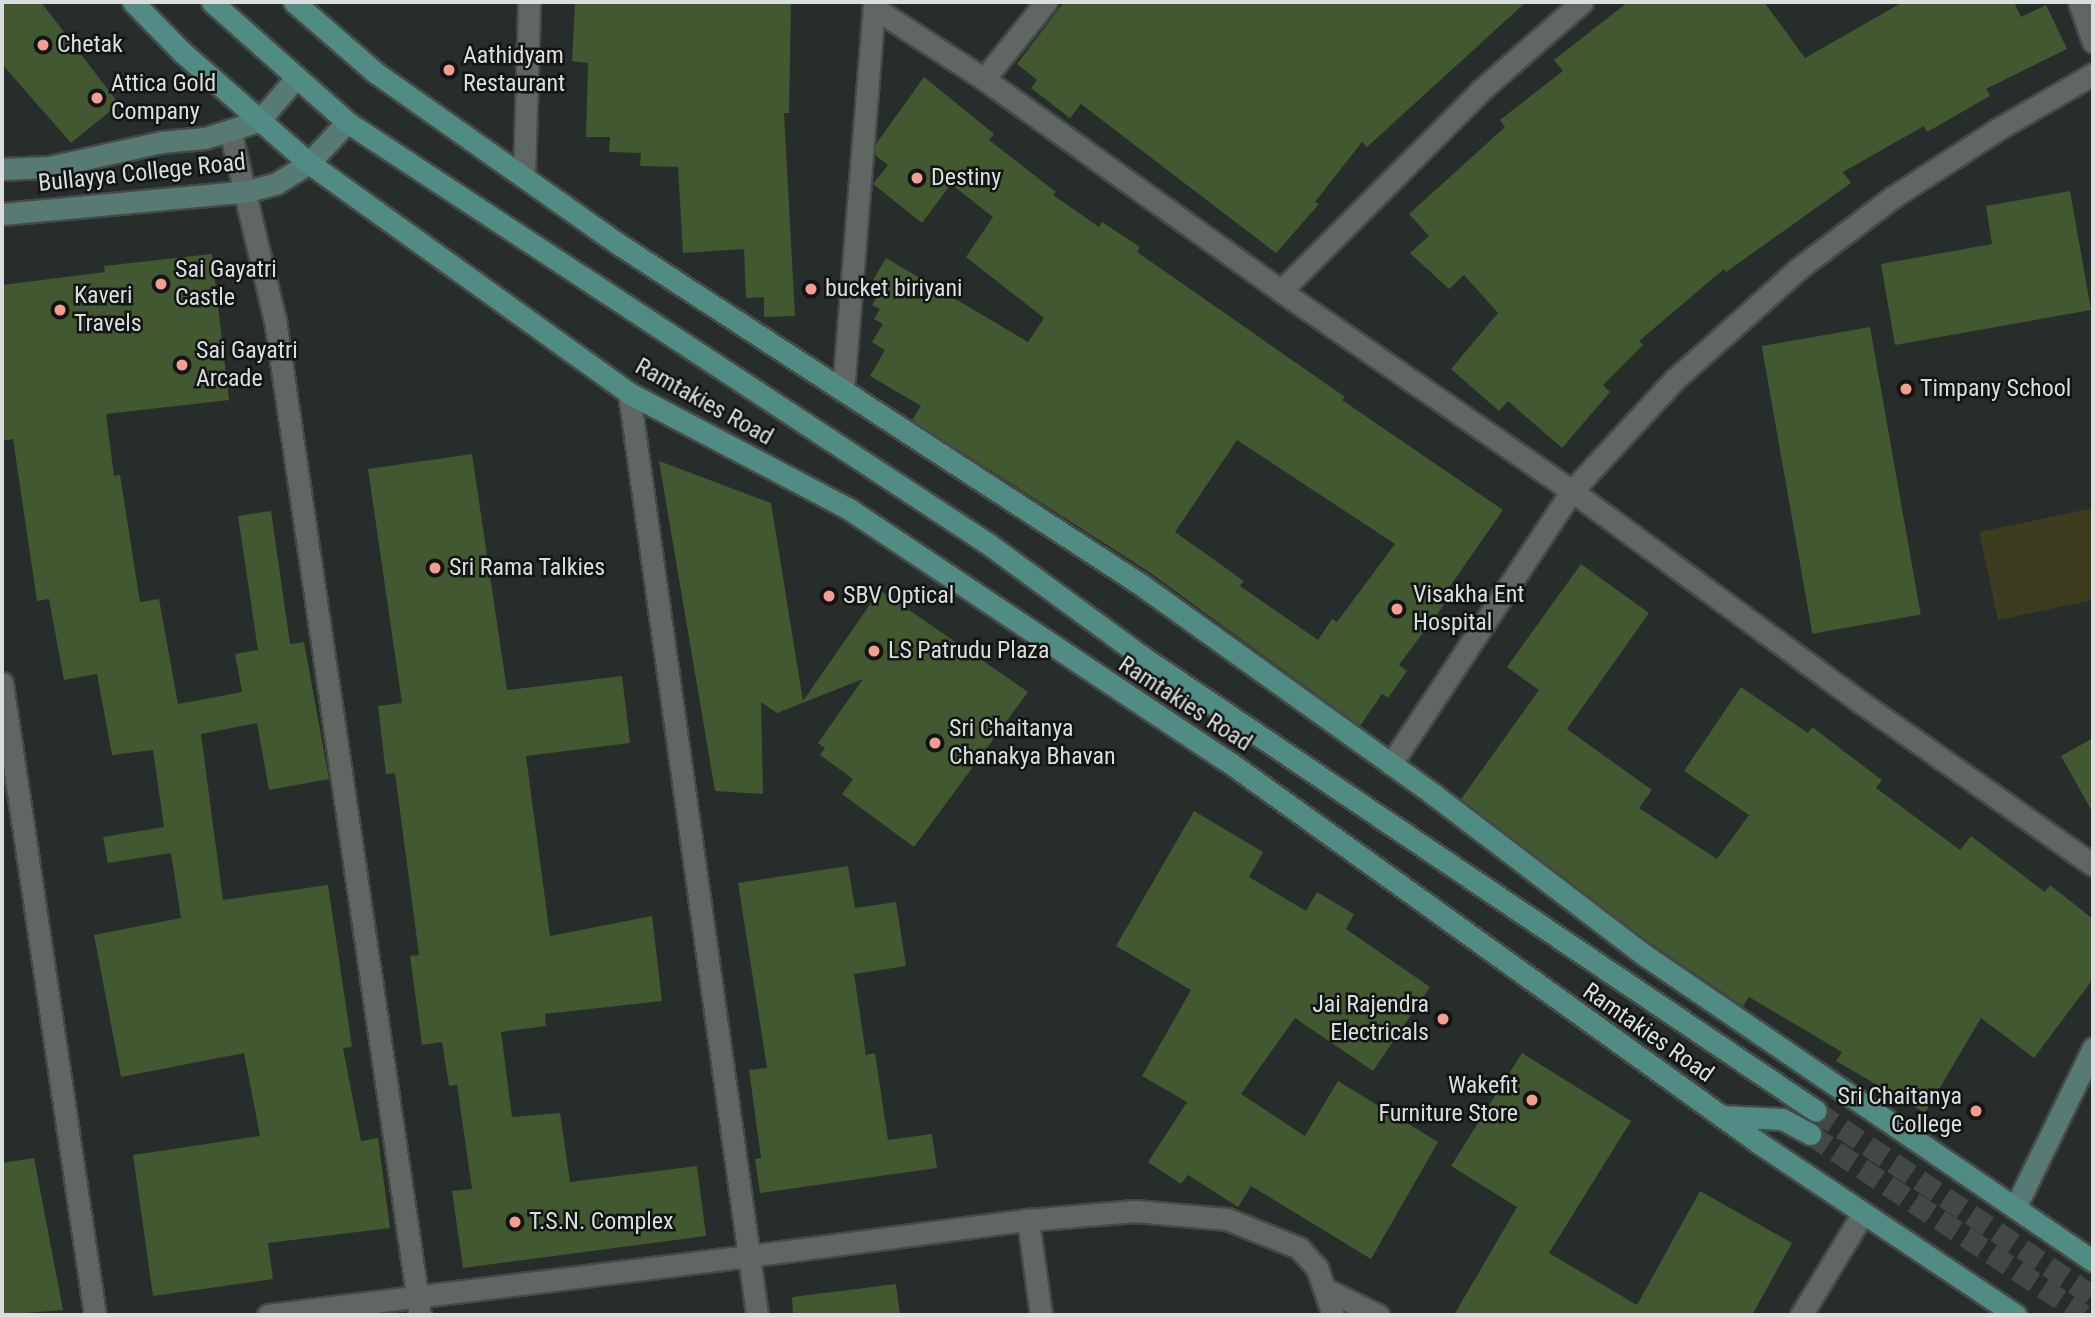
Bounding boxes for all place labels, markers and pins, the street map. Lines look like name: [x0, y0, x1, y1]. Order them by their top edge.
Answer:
place label: Chetak: [57, 31, 123, 59]
marker: Chetak: [35, 37, 51, 53]
place label: Aathidyam Restaurant: [463, 42, 565, 98]
marker: Aathidyam Restaurant: [441, 62, 457, 78]
place label: Attica Gold Company: [111, 70, 216, 126]
marker: Attica Gold Company: [89, 90, 105, 106]
place label: Destiny: [931, 164, 1001, 192]
marker: Destiny: [909, 170, 925, 186]
place label: Sai Gayatri Castle: [175, 256, 277, 312]
place label: bucket biriyani: [825, 275, 963, 303]
marker: Sai Gayatri Castle: [153, 276, 169, 292]
marker: bucket biriyani: [803, 281, 819, 297]
place label: Kaveri Travels: [74, 282, 142, 338]
marker: Kaveri Travels: [52, 302, 68, 318]
place label: Sai Gayatri Arcade: [196, 337, 298, 393]
marker: Sai Gayatri Arcade: [174, 357, 190, 373]
place label: Timpany School: [1920, 375, 2071, 403]
marker: Timpany School: [1898, 381, 1914, 397]
place label: Sri Rama Talkies: [449, 554, 606, 582]
marker: Sri Rama Talkies: [427, 560, 443, 576]
place label: Visakha Ent Hospital: [1413, 581, 1524, 637]
place label: SBV Optical: [843, 582, 954, 610]
marker: SBV Optical: [821, 588, 837, 604]
marker: Visakha Ent Hospital: [1387, 599, 1407, 619]
place label: LS Patrudu Plaza: [888, 637, 1049, 665]
marker: LS Patrudu Plaza: [866, 643, 882, 659]
place label: Sri Chaitanya Chanakya Bhavan: [949, 715, 1116, 771]
marker: Sri Chaitanya Chanakya Bhavan: [927, 735, 943, 751]
place label: Jai Rajendra Electricals: [1312, 991, 1429, 1047]
marker: Jai Rajendra Electricals: [1435, 1011, 1451, 1027]
place label: Wakefit Furniture Store: [1378, 1072, 1518, 1128]
place label: Sri Chaitanya College: [1837, 1083, 1962, 1139]
marker: Wakefit Furniture Store: [1524, 1092, 1540, 1108]
marker: Sri Chaitanya College: [1968, 1103, 1984, 1119]
place label: T.S.N. Complex: [529, 1208, 674, 1236]
marker: T.S.N. Complex: [507, 1214, 523, 1230]

